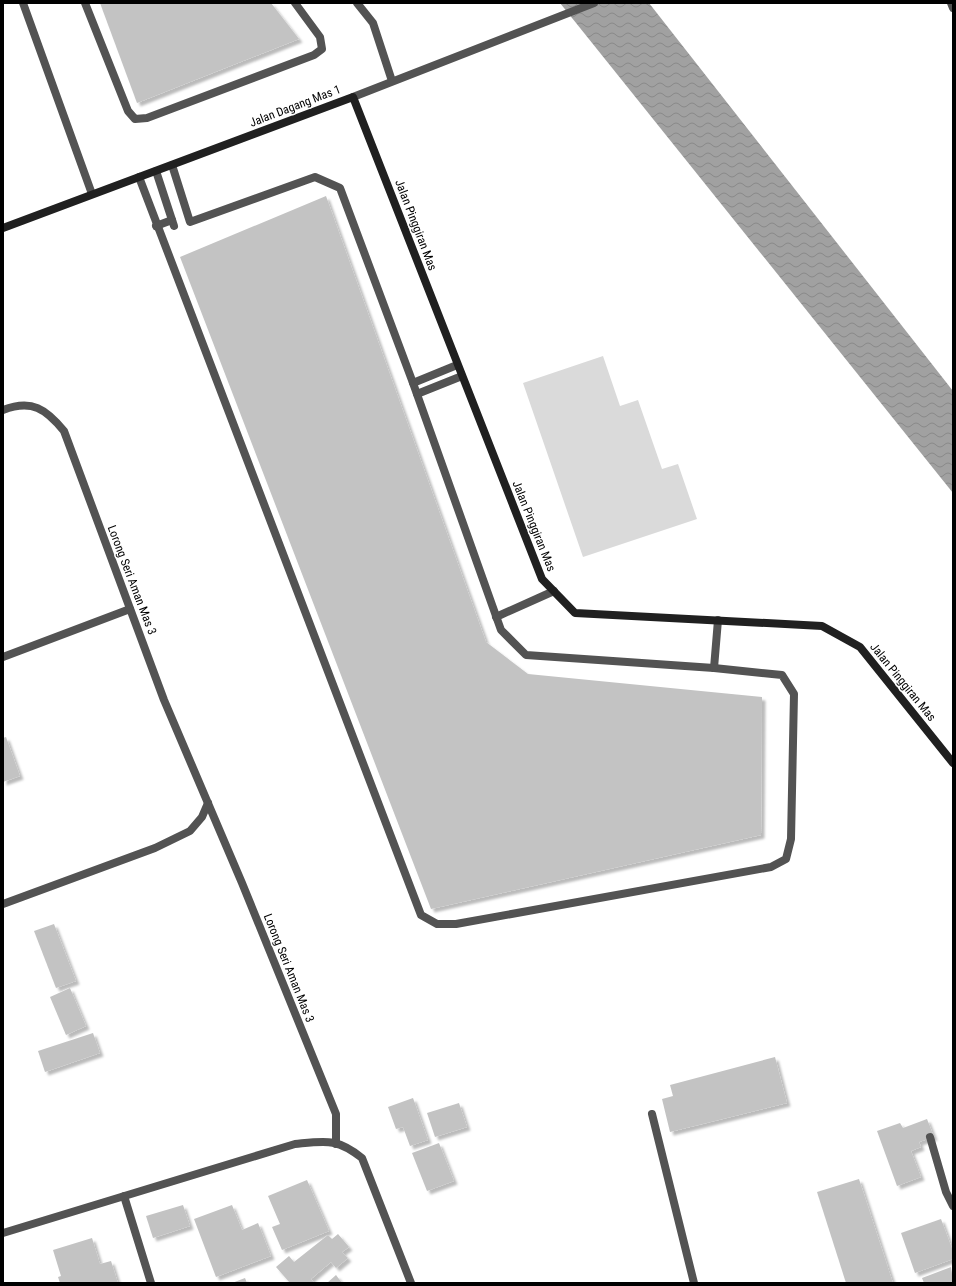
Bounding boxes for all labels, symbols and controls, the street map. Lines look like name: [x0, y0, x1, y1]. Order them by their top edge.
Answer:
street label: Jalan Dagang Mas 1: [248, 82, 342, 130]
street label: Jalan Pinggiran Mas: [392, 177, 440, 273]
street label: Jalan Pinggiran Mas: [509, 479, 559, 573]
street label: Lorong Seri Aman Mas 3: [105, 523, 159, 637]
street label: Jalan Pinggiran Mas: [867, 640, 939, 724]
street label: Lorong Seri Aman Mas 3: [261, 912, 317, 1024]

